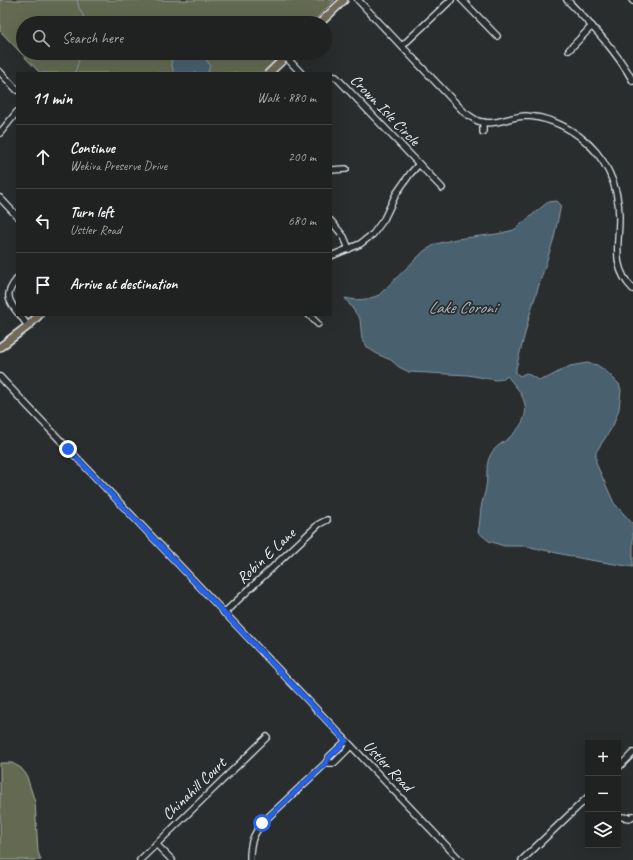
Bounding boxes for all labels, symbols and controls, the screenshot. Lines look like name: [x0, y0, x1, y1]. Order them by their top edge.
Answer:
search box: [16, 16, 332, 60]
icon: search: [30, 27, 52, 49]
text: Search here: [62, 29, 123, 48]
street label: Crown Isle Circle: [346, 70, 425, 151]
text: 11 min: [32, 88, 72, 109]
text: Walk · 880 m: [257, 90, 316, 106]
text: Continue: [70, 139, 115, 158]
icon: ahead: [32, 146, 54, 168]
text: 200 m: [288, 149, 316, 165]
text: Wekiva Preserve Drive: [70, 158, 167, 174]
text: Turn left: [70, 203, 113, 222]
icon: left: [32, 210, 54, 232]
text: 680 m: [288, 213, 316, 229]
text: Ustler Road: [70, 222, 121, 238]
icon: arrive: [32, 274, 54, 296]
text: Arrive at destination: [70, 275, 177, 294]
water label: Lake Coroni: [428, 297, 500, 318]
route end: [59, 440, 77, 458]
street label: Robin E Lane: [232, 522, 301, 588]
street label: Ustler Road: [359, 736, 419, 798]
map controls: [585, 740, 621, 848]
button: +: [585, 740, 621, 776]
street label: Chinahill Court: [158, 752, 231, 824]
button: −: [585, 776, 621, 812]
button: layers: [585, 812, 621, 848]
route start: [253, 814, 271, 832]

